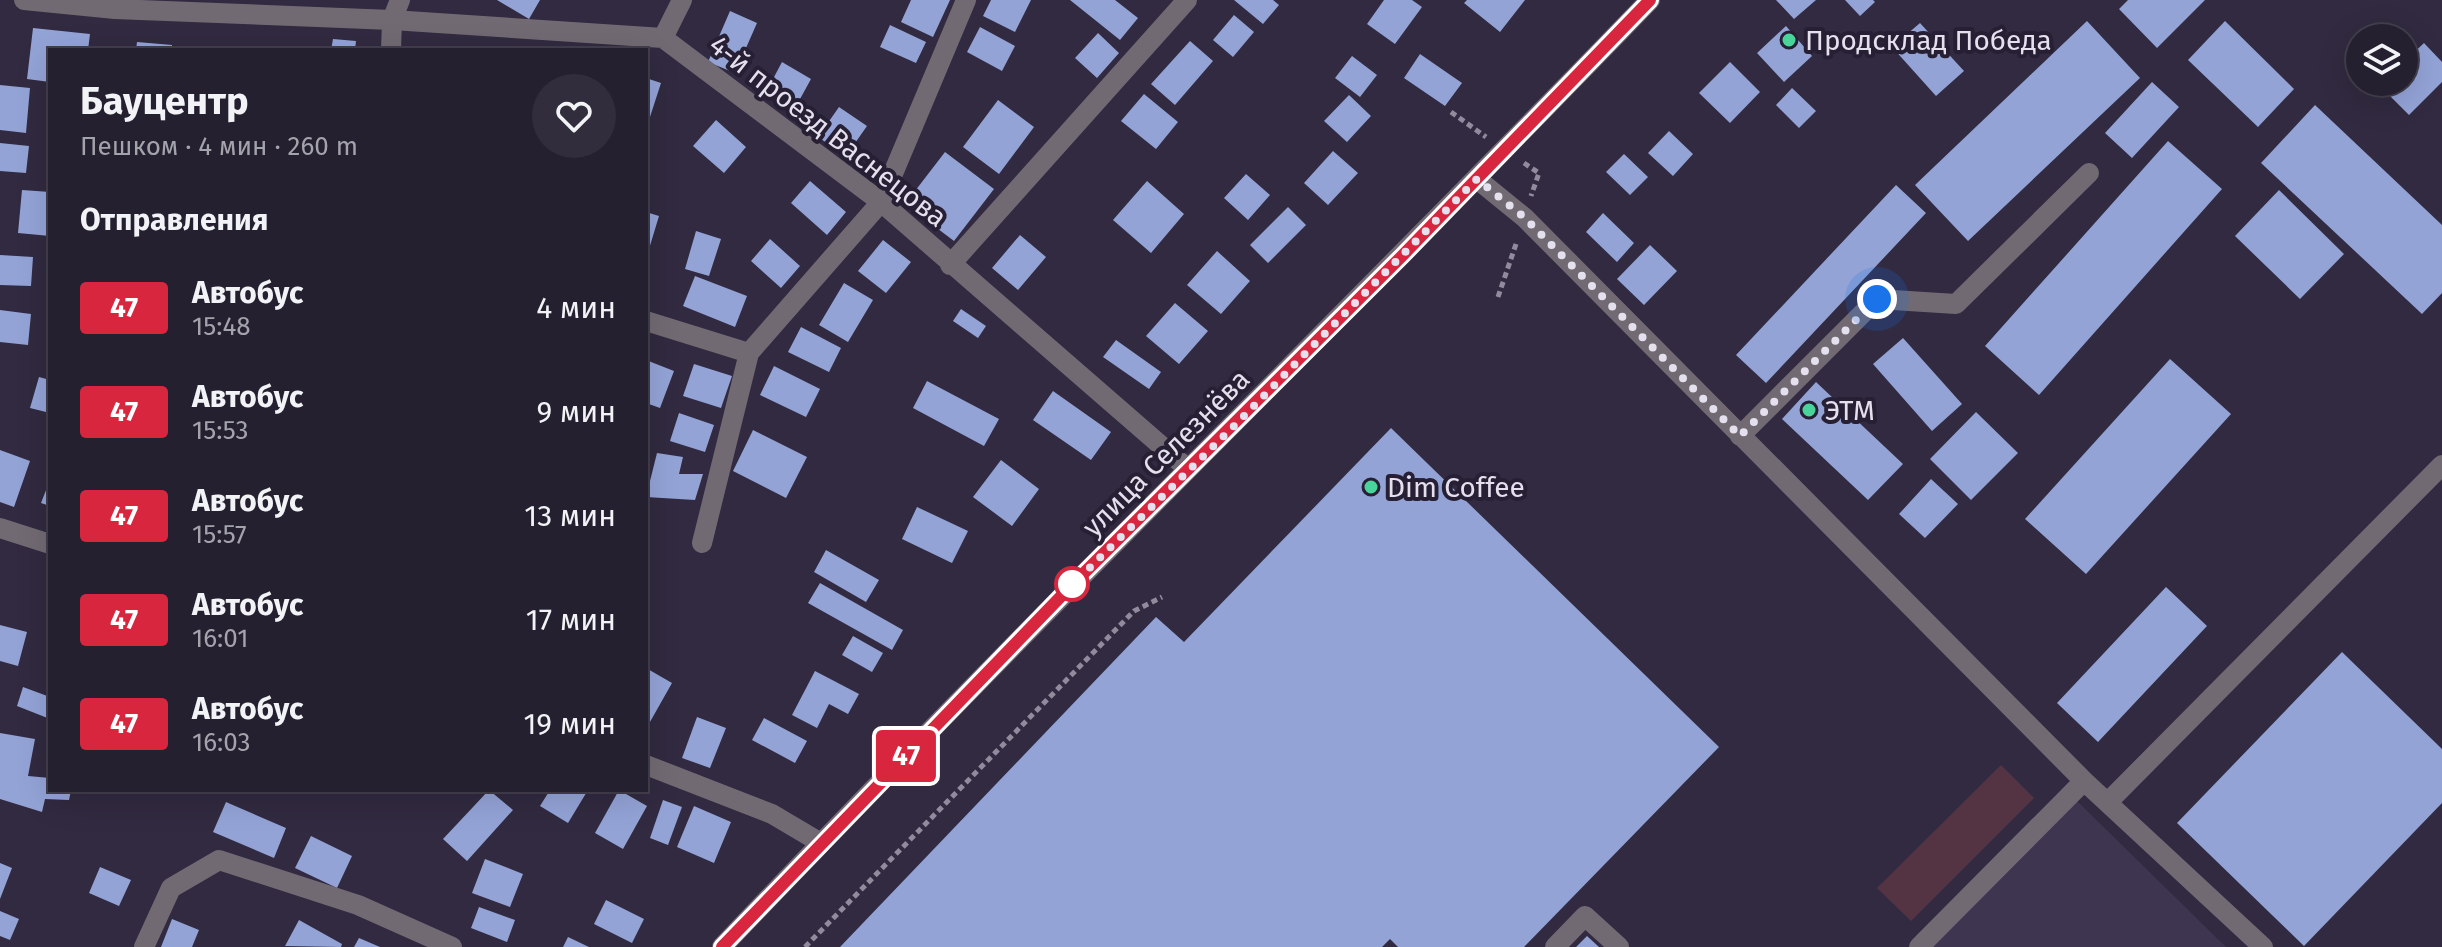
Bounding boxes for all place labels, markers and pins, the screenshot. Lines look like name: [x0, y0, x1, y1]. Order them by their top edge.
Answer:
place label: Продсклад Победа: [1805, 24, 2052, 57]
marker: Продсклад Победа: [1780, 31, 1798, 49]
place label: ЭТМ: [1825, 394, 1875, 427]
marker: ЭТМ: [1800, 401, 1818, 419]
place label: Dim Coffee: [1387, 471, 1525, 504]
marker: Dim Coffee: [1362, 478, 1380, 496]
unlabelled marker: [1055, 567, 1089, 601]

